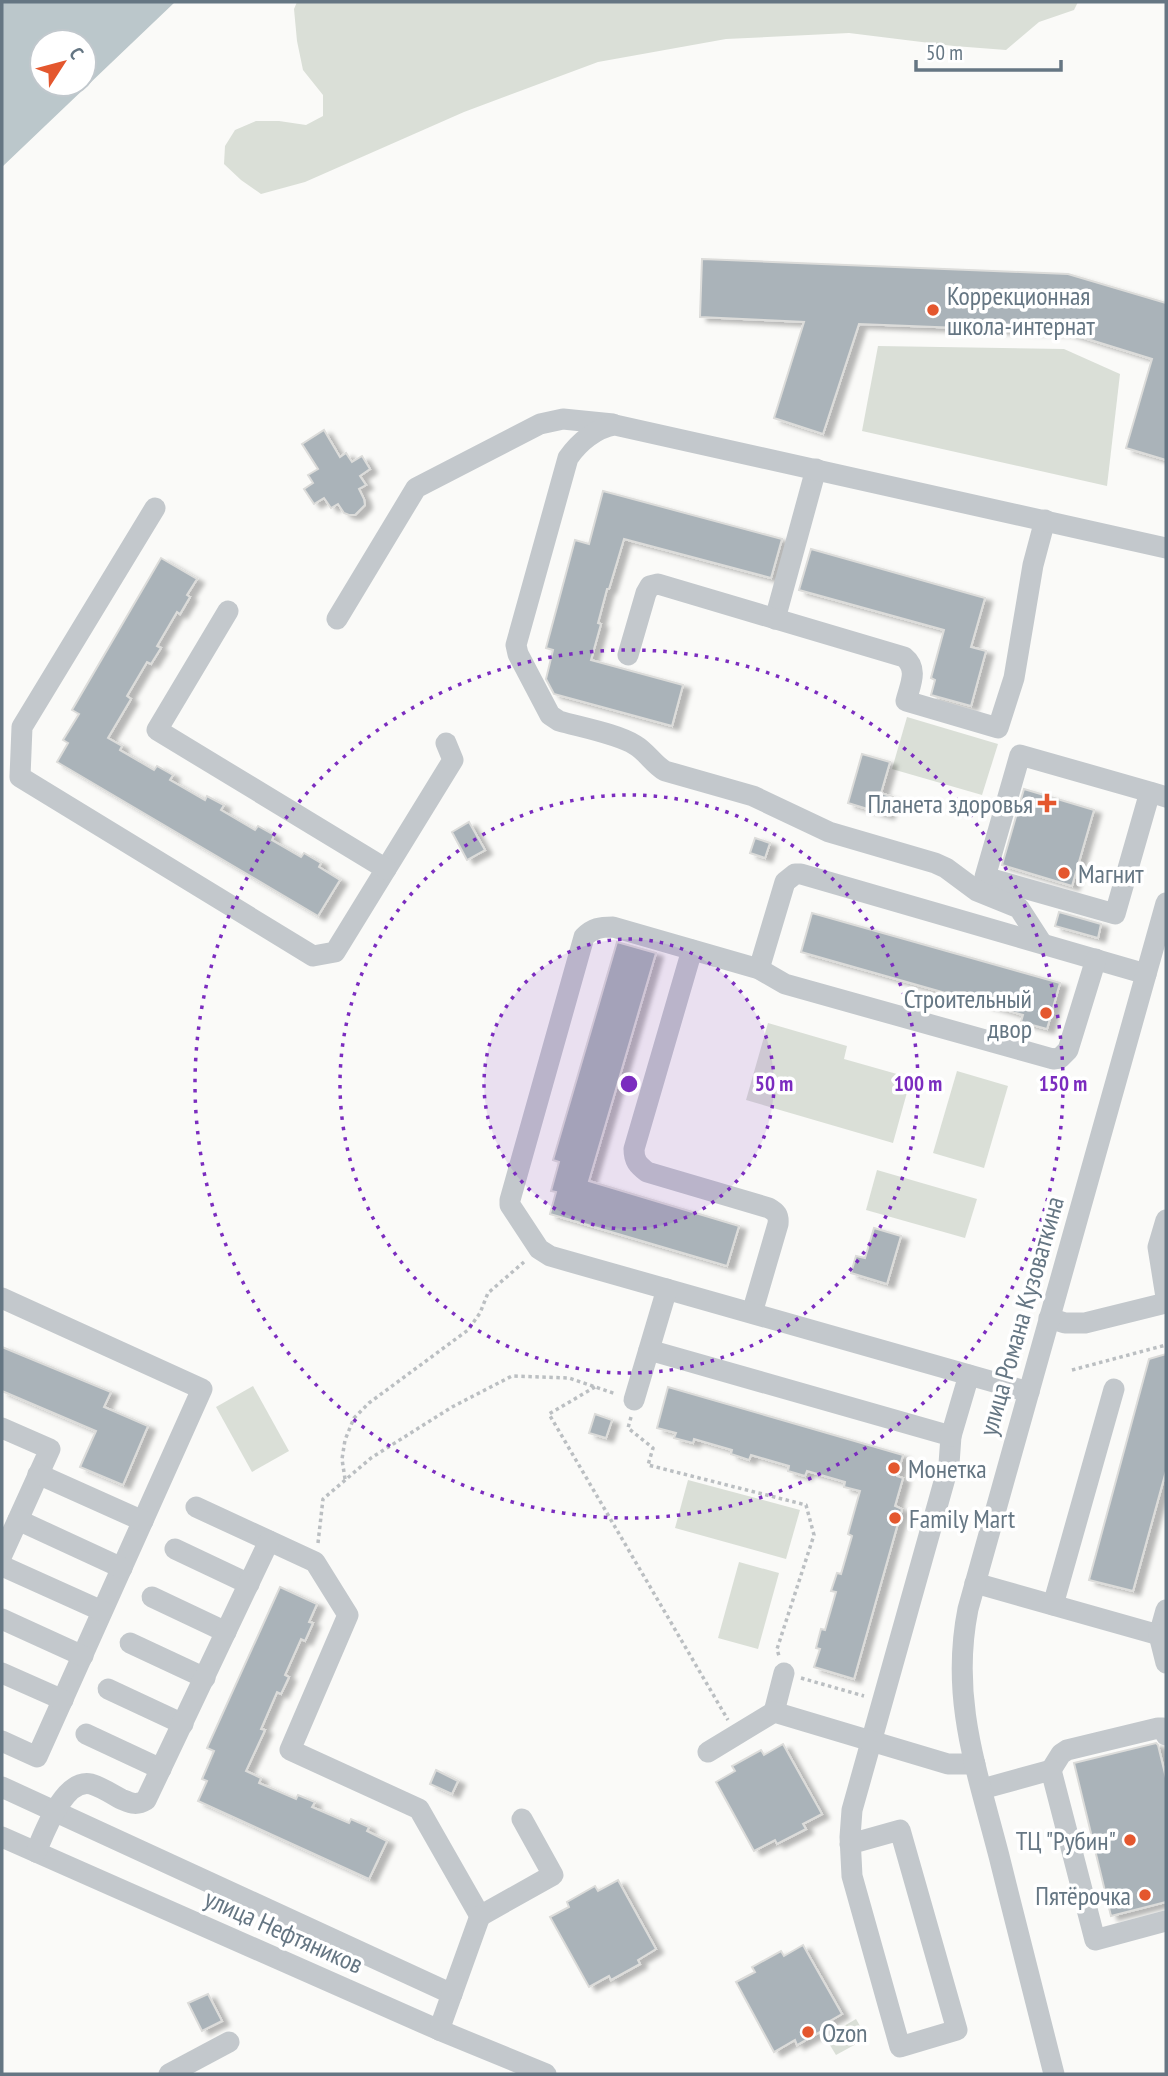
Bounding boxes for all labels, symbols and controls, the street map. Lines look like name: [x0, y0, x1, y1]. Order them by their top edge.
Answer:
north arrow: [28, 28, 98, 98]
scale bar: [916, 28, 1061, 72]
text: 50 m: [926, 39, 963, 66]
text: С: [64, 42, 89, 64]
place label: Коррекционная школа-интернат: [947, 279, 1096, 342]
marker: Коррекционная школа-интернат: [925, 302, 941, 318]
place label: Планета здоровья: [867, 787, 1033, 820]
marker: Планета здоровья: [1039, 795, 1055, 811]
place label: Магнит: [1078, 857, 1144, 890]
marker: Магнит: [1056, 865, 1072, 881]
place label: Строительный двор: [904, 982, 1032, 1045]
marker: Строительный двор: [1038, 1005, 1054, 1021]
text: 50 m: [755, 1070, 793, 1097]
text: 100 m: [894, 1070, 942, 1097]
text: 150 m: [1039, 1070, 1087, 1097]
centre of rings: [617, 1072, 641, 1096]
street label: улица Романа Кузоваткина: [971, 1193, 1071, 1439]
place label: Монетка: [908, 1452, 987, 1485]
marker: Монетка: [886, 1460, 902, 1476]
place label: Family Mart: [909, 1502, 1015, 1535]
marker: Family Mart: [887, 1510, 903, 1526]
place label: ТЦ "Рубин": [1016, 1824, 1116, 1857]
marker: ТЦ "Рубин": [1122, 1832, 1138, 1848]
place label: Пятёрочка: [1035, 1879, 1131, 1912]
street label: улица Нефтяников: [200, 1881, 368, 1981]
marker: Пятёрочка: [1137, 1887, 1153, 1903]
place label: Ozon: [822, 2016, 868, 2049]
marker: Ozon: [800, 2024, 816, 2040]

